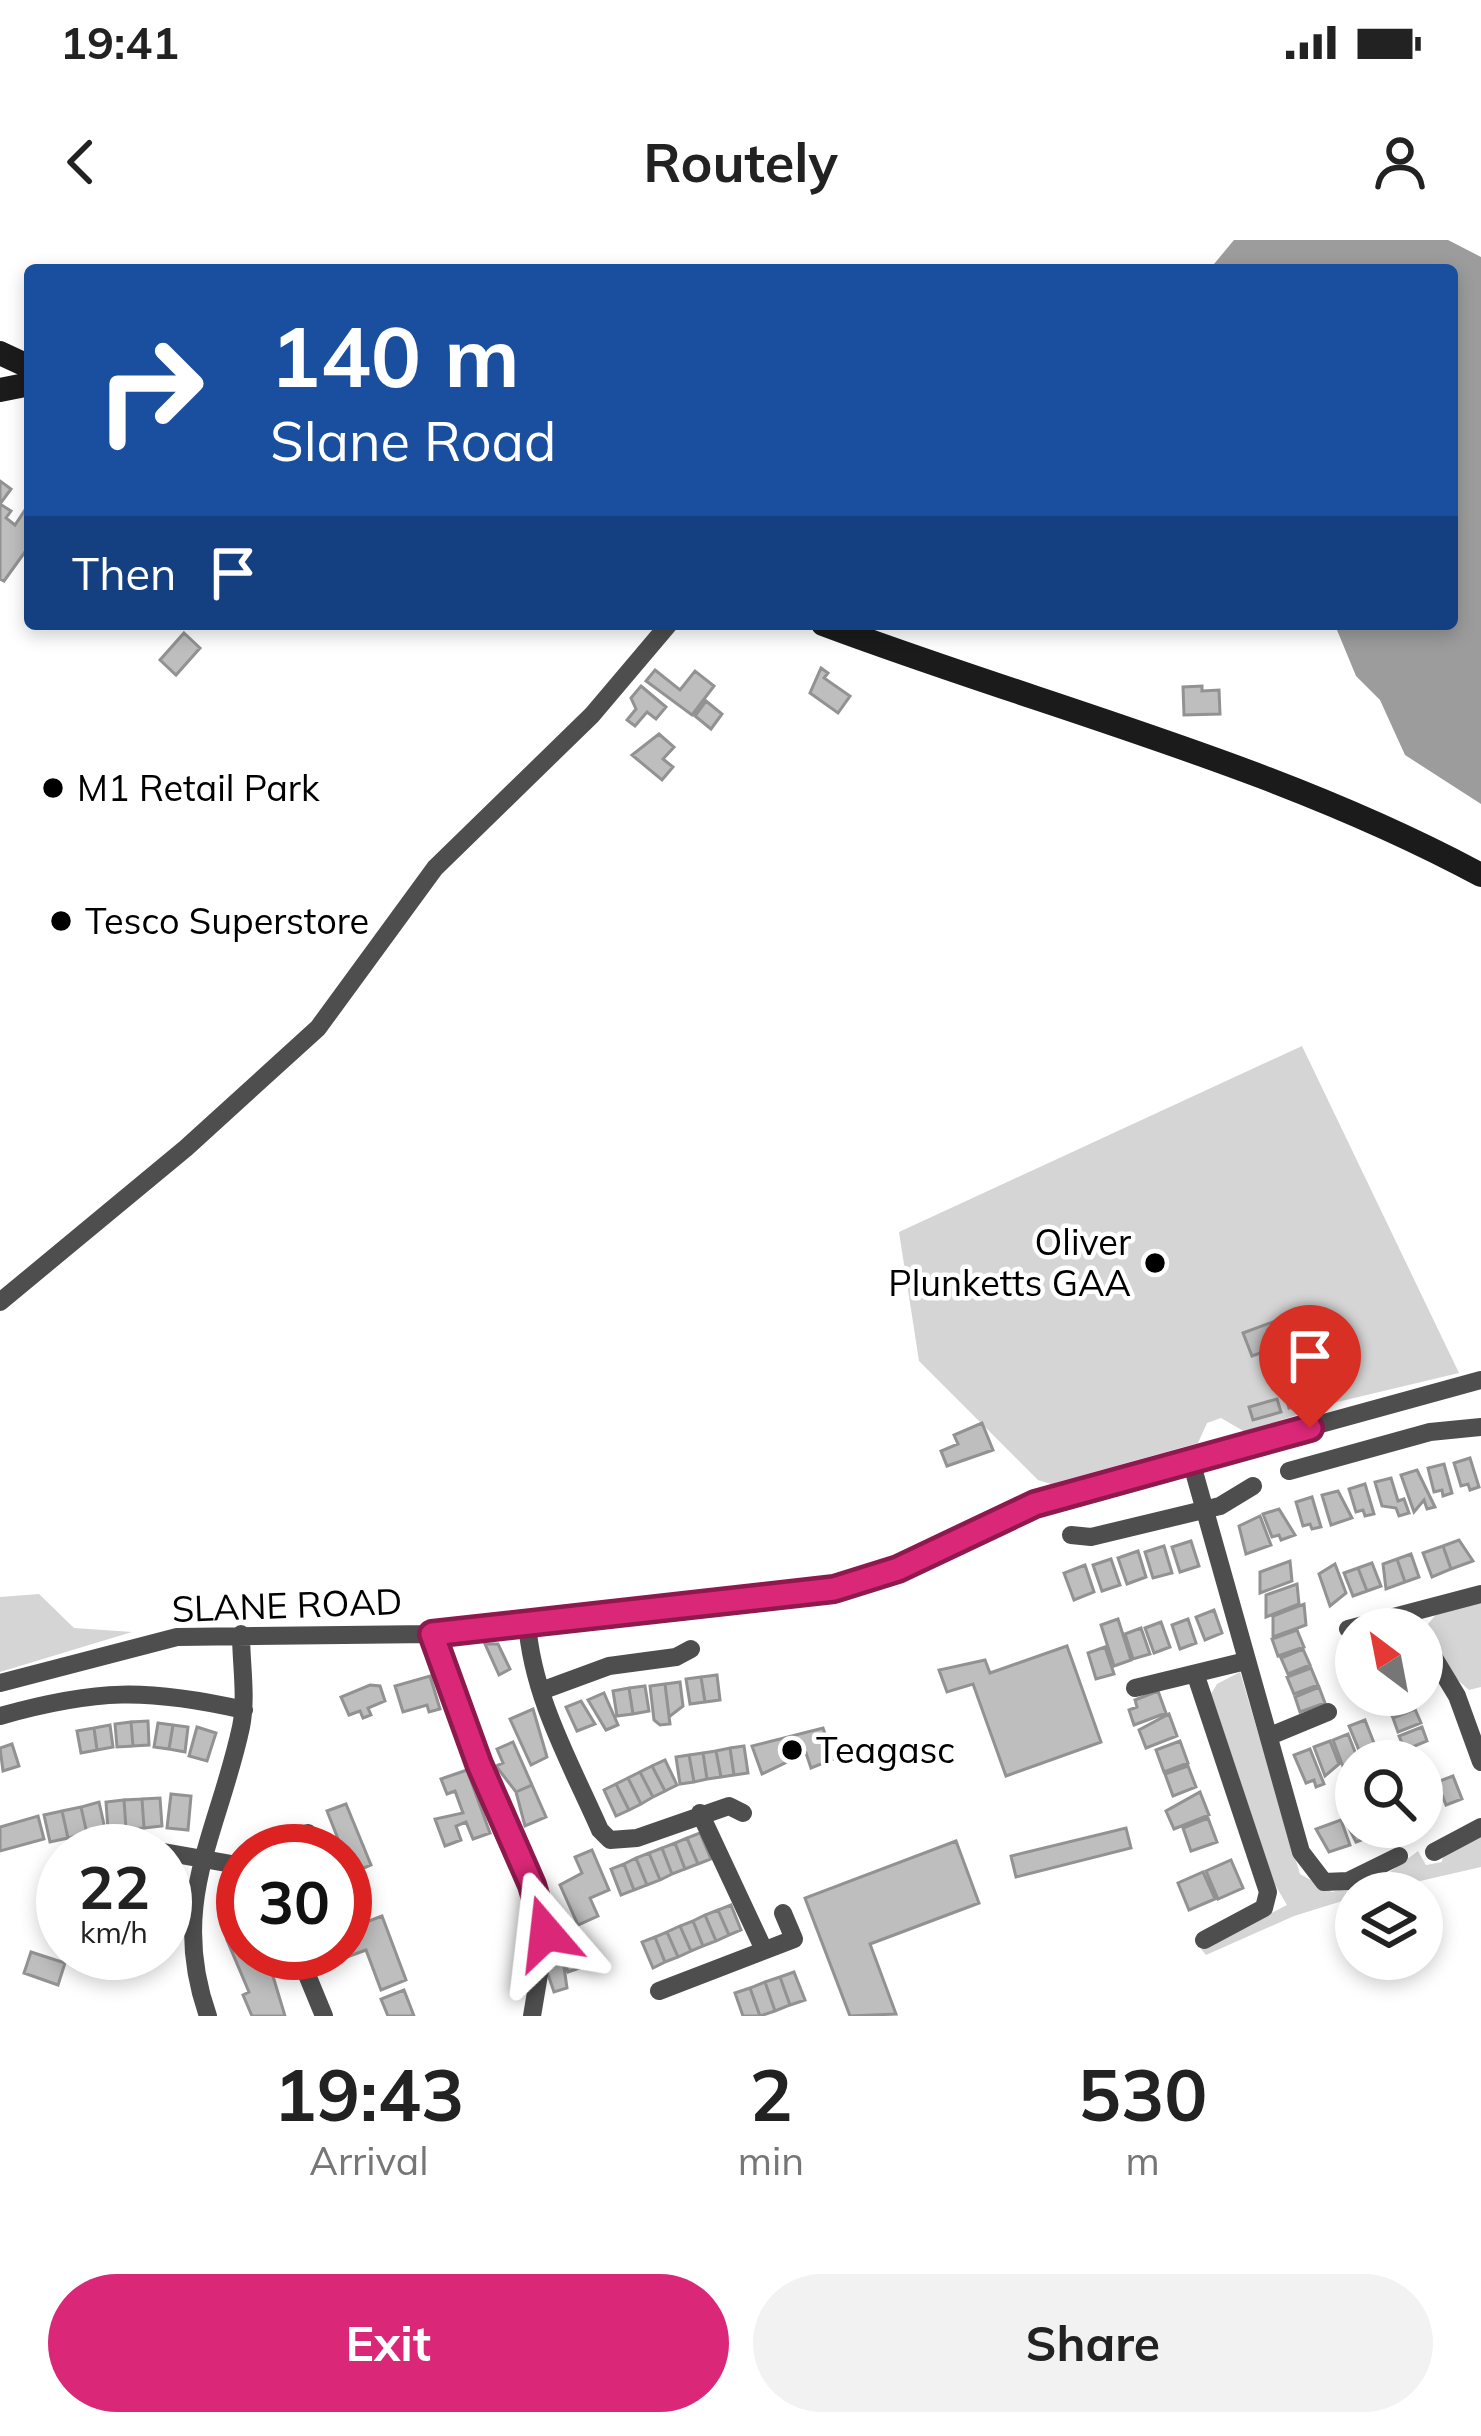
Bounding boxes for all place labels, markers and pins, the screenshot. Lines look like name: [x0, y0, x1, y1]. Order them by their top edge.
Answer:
place label: M1 Retail Park: [77, 765, 320, 810]
marker: M1 Retail Park: [40, 775, 66, 801]
place label: Tesco Superstore: [85, 898, 369, 943]
marker: Tesco Superstore: [48, 908, 74, 934]
place label: Oliver Plunketts GAA: [888, 1219, 1131, 1305]
marker: Oliver Plunketts GAA: [1142, 1250, 1168, 1276]
pin: [1259, 1305, 1361, 1428]
place label: Teagasc: [816, 1727, 955, 1772]
marker: Teagasc: [779, 1737, 805, 1763]

